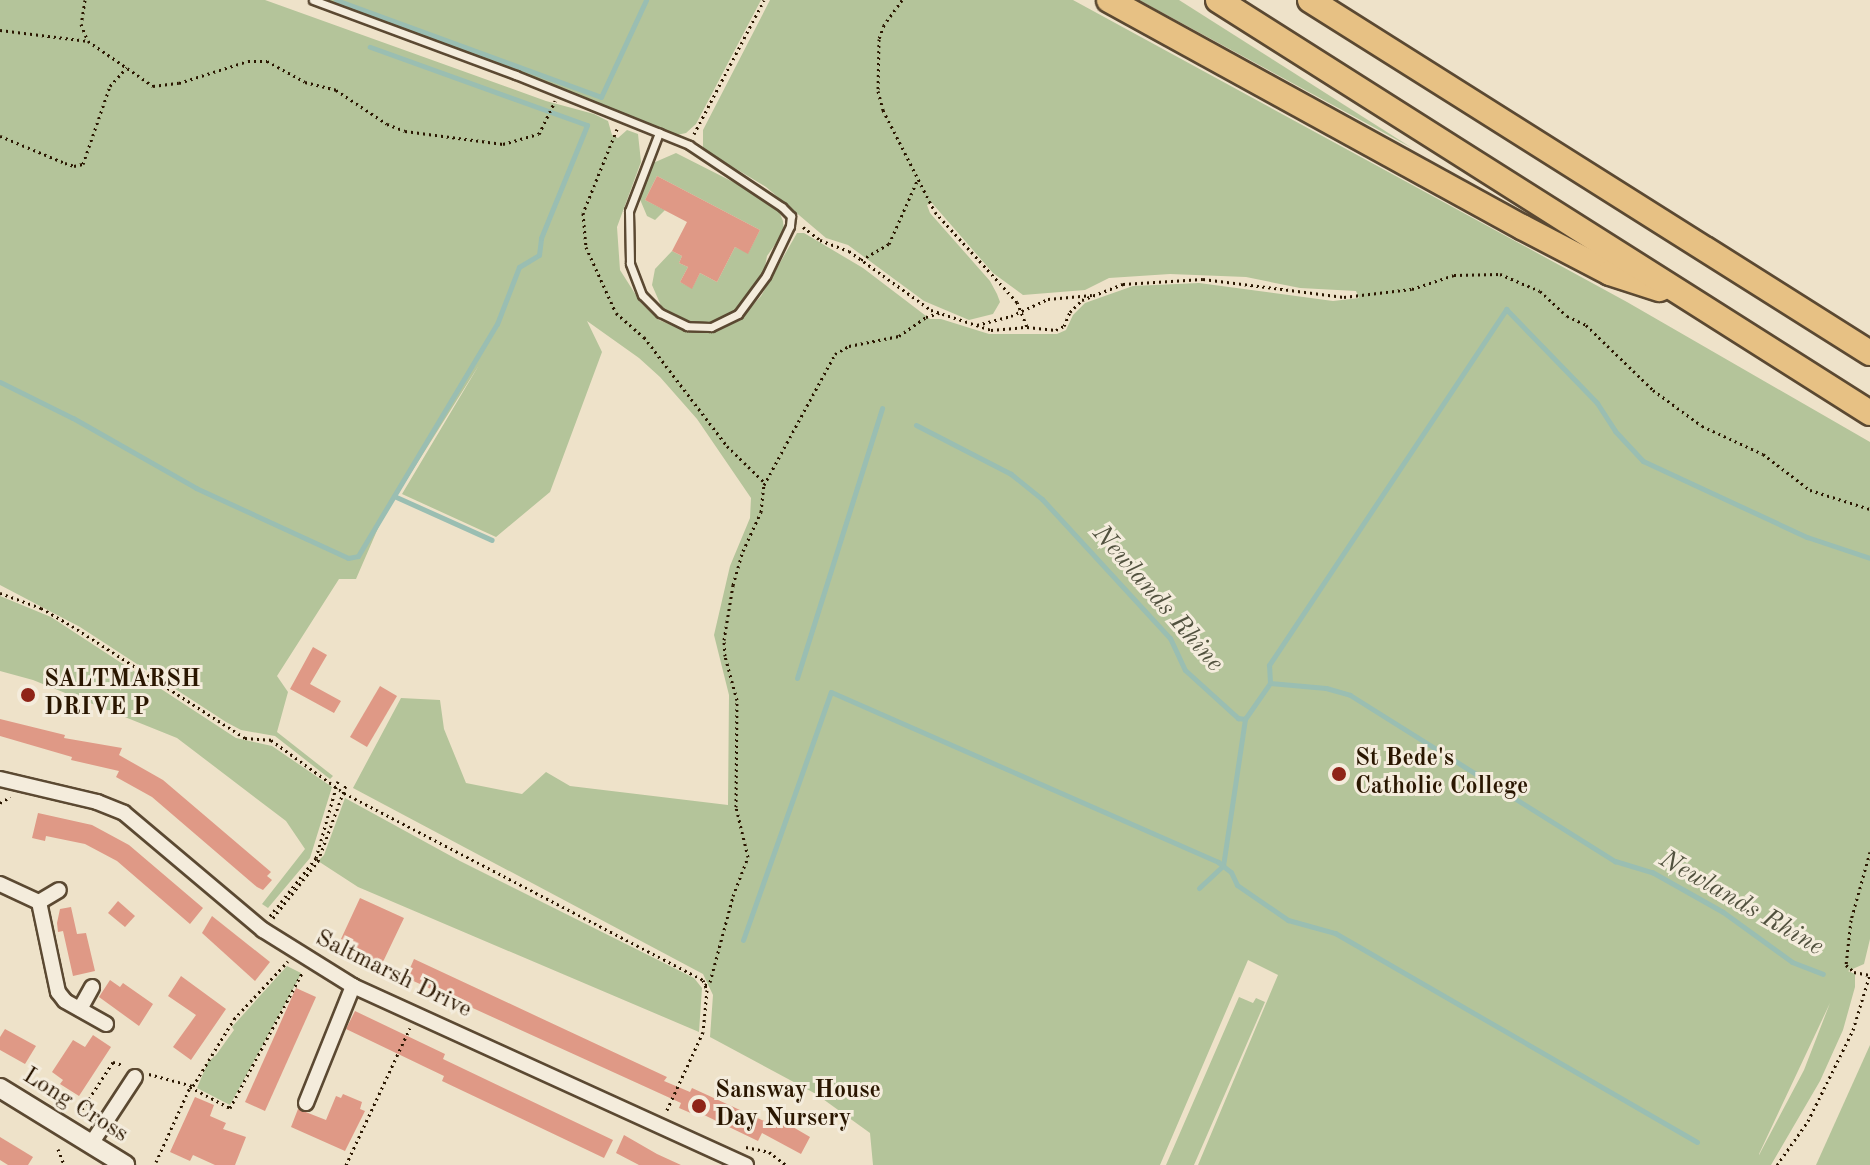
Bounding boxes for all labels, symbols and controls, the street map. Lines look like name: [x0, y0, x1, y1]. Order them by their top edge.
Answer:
water label: Newlands Rhine: [1085, 519, 1229, 679]
place label: SALTMARSH DRIVE P: [44, 667, 201, 723]
marker: SALTMARSH DRIVE P: [19, 686, 37, 704]
place label: St Bede's Catholic College: [1355, 746, 1528, 802]
marker: St Bede's Catholic College: [1330, 765, 1348, 783]
water label: Newlands Rhine: [1653, 844, 1829, 964]
street label: Saltmarsh Drive: [310, 925, 476, 1025]
street label: Long Cross: [17, 1062, 133, 1150]
place label: Sansway House Day Nursery: [715, 1078, 881, 1134]
marker: Sansway House Day Nursery: [690, 1097, 708, 1115]

